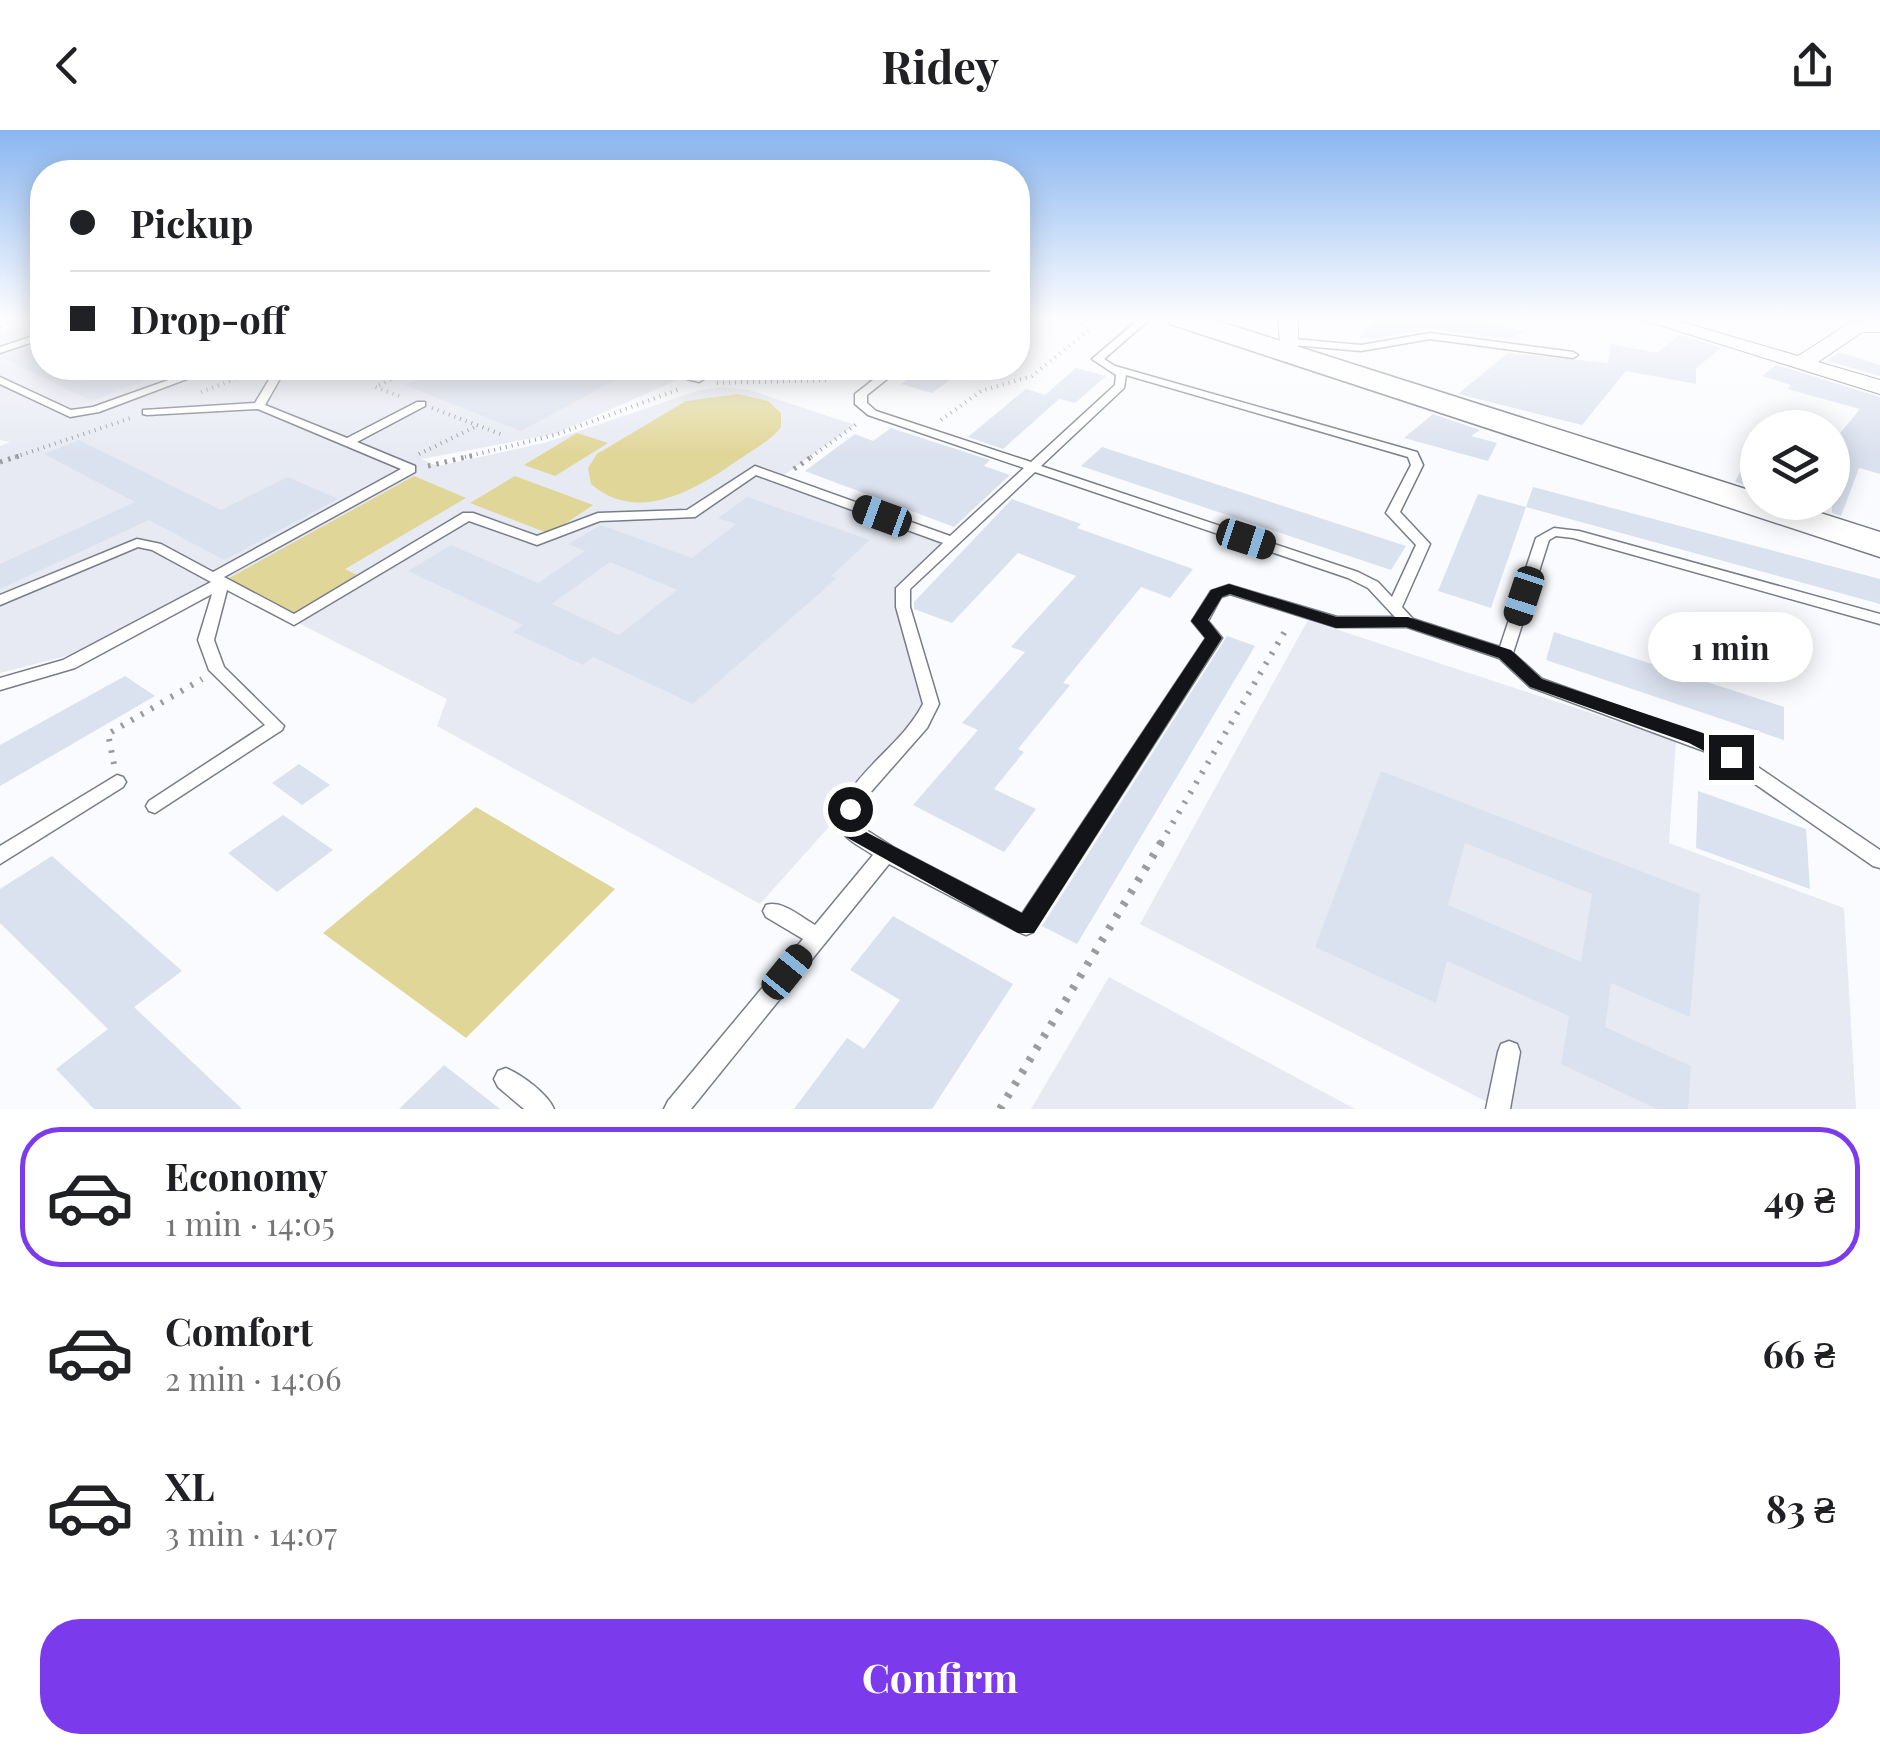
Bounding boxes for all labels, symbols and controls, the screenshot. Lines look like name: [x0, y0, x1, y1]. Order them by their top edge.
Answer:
text: Ridey: [881, 35, 999, 95]
icon: back: [40, 38, 95, 93]
icon: share: [1785, 38, 1840, 93]
text: Pickup: [130, 197, 253, 248]
text: Drop-off: [130, 293, 287, 344]
map controls: [1740, 410, 1850, 520]
button: layers: [1740, 410, 1850, 520]
car: [849, 492, 915, 540]
car: [1213, 515, 1279, 563]
car: [1500, 563, 1548, 629]
callout: 1 min: [1648, 612, 1814, 682]
text: 1 min: [1691, 625, 1770, 668]
route end: [1709, 735, 1754, 780]
route start: [828, 787, 873, 832]
car: [756, 939, 818, 1005]
text: Economy: [165, 1150, 328, 1201]
icon: car: [45, 1152, 135, 1242]
text: 49 ₴: [1764, 1172, 1835, 1223]
text: 1 min · 14:05: [165, 1201, 335, 1244]
text: Comfort: [165, 1305, 313, 1356]
icon: car: [45, 1307, 135, 1397]
text: 66 ₴: [1762, 1327, 1835, 1378]
text: 2 min · 14:06: [165, 1356, 341, 1399]
text: XL: [165, 1460, 214, 1511]
icon: car: [45, 1462, 135, 1552]
text: 83 ₴: [1766, 1482, 1835, 1533]
text: 3 min · 14:07: [165, 1511, 337, 1554]
button: Confirm: [40, 1619, 1840, 1734]

